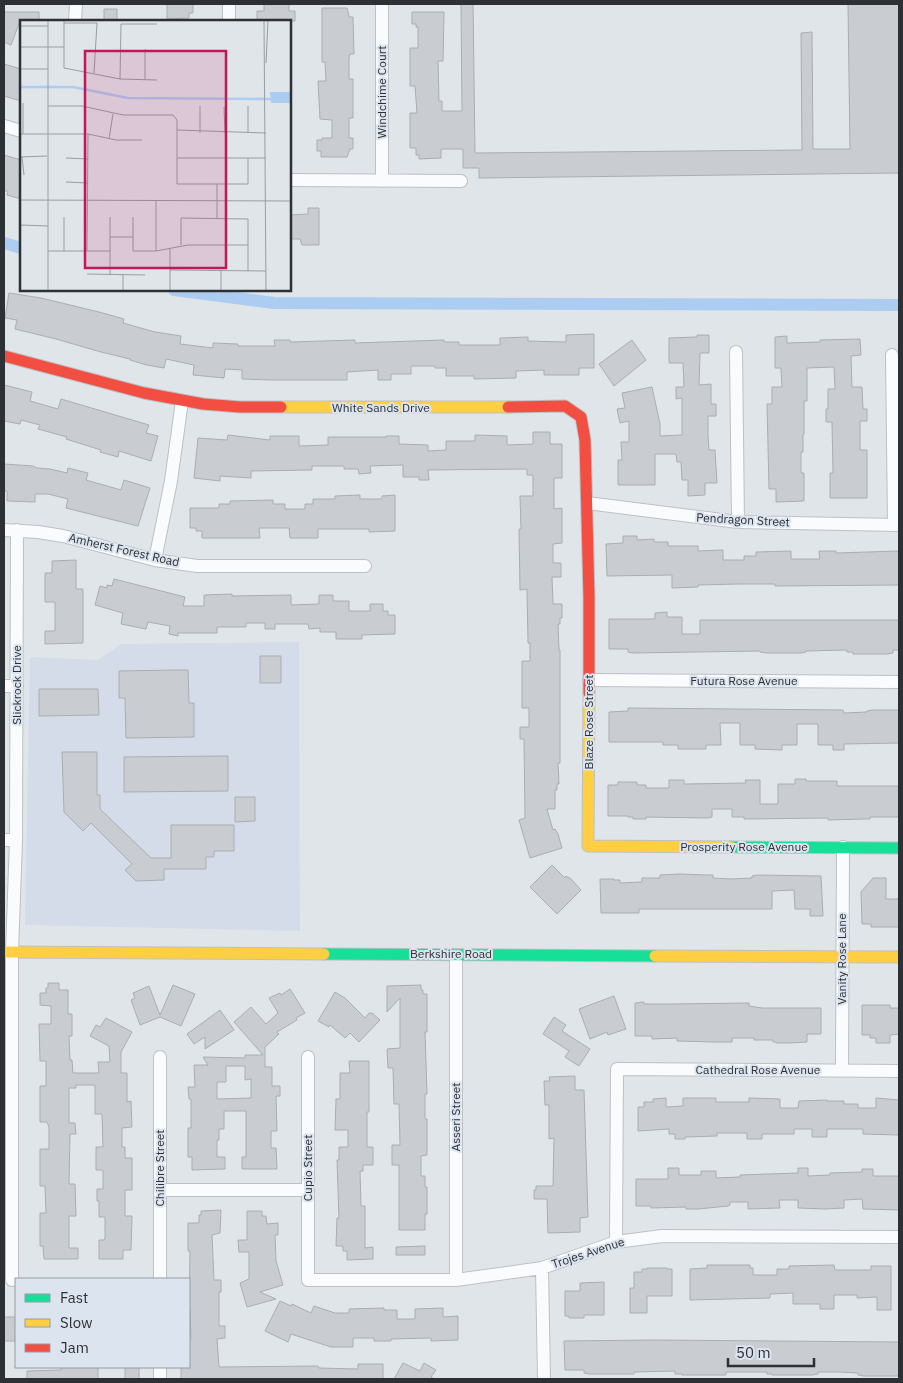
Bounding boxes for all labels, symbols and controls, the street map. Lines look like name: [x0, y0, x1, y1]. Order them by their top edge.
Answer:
inset map: [20, 20, 291, 291]
street label: Windchime Court: [374, 46, 389, 138]
street label: White Sands Drive: [332, 400, 430, 415]
street label: Pendragon Street: [696, 510, 790, 529]
street label: Amherst Forest Road: [67, 529, 181, 570]
street label: Slickrock Drive: [9, 645, 24, 725]
street label: Futura Rose Avenue: [690, 673, 798, 688]
street label: Blaze Rose Street: [581, 675, 596, 769]
street label: Prosperity Rose Avenue: [680, 839, 808, 854]
street label: Vanity Rose Lane: [834, 913, 849, 1005]
street label: Berkshire Road: [410, 946, 492, 961]
street label: Cathedral Rose Avenue: [696, 1062, 821, 1077]
street label: Asseri Street: [448, 1082, 463, 1152]
street label: Chilibre Street: [152, 1129, 167, 1207]
street label: Cupio Street: [300, 1135, 315, 1201]
street label: Trojes Avenue: [550, 1234, 627, 1271]
legend: [15, 1278, 190, 1368]
text: Fast: [60, 1288, 88, 1307]
text: Slow: [60, 1313, 93, 1332]
scale bar: [728, 1336, 814, 1368]
text: Jam: [60, 1338, 89, 1357]
text: 50 m: [736, 1343, 771, 1362]

